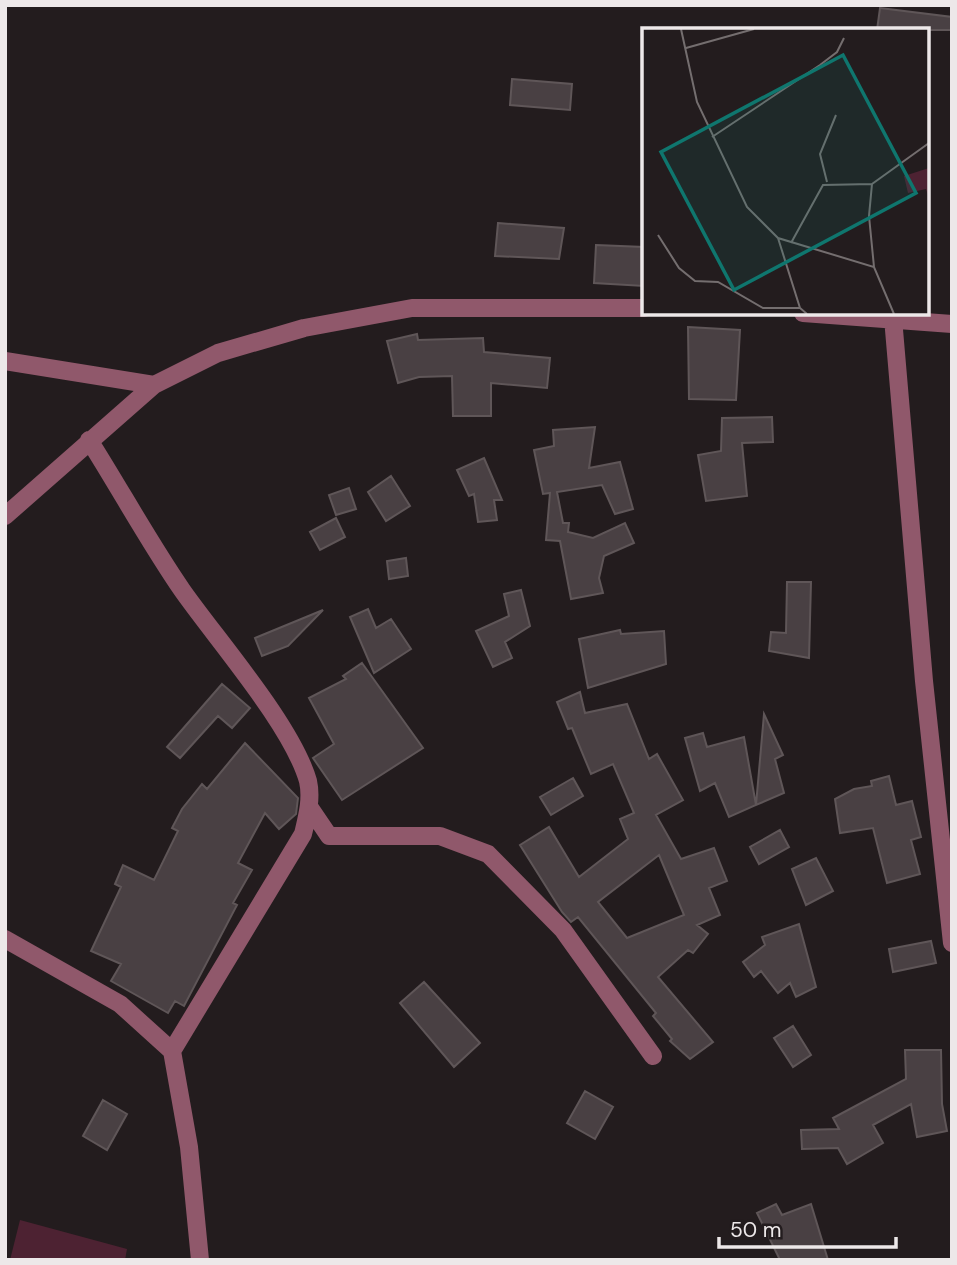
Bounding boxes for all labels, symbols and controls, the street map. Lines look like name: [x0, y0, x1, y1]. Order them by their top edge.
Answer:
inset map: [642, 28, 929, 315]
scale bar: [719, 1206, 896, 1250]
text: 50 m: [730, 1216, 781, 1244]

